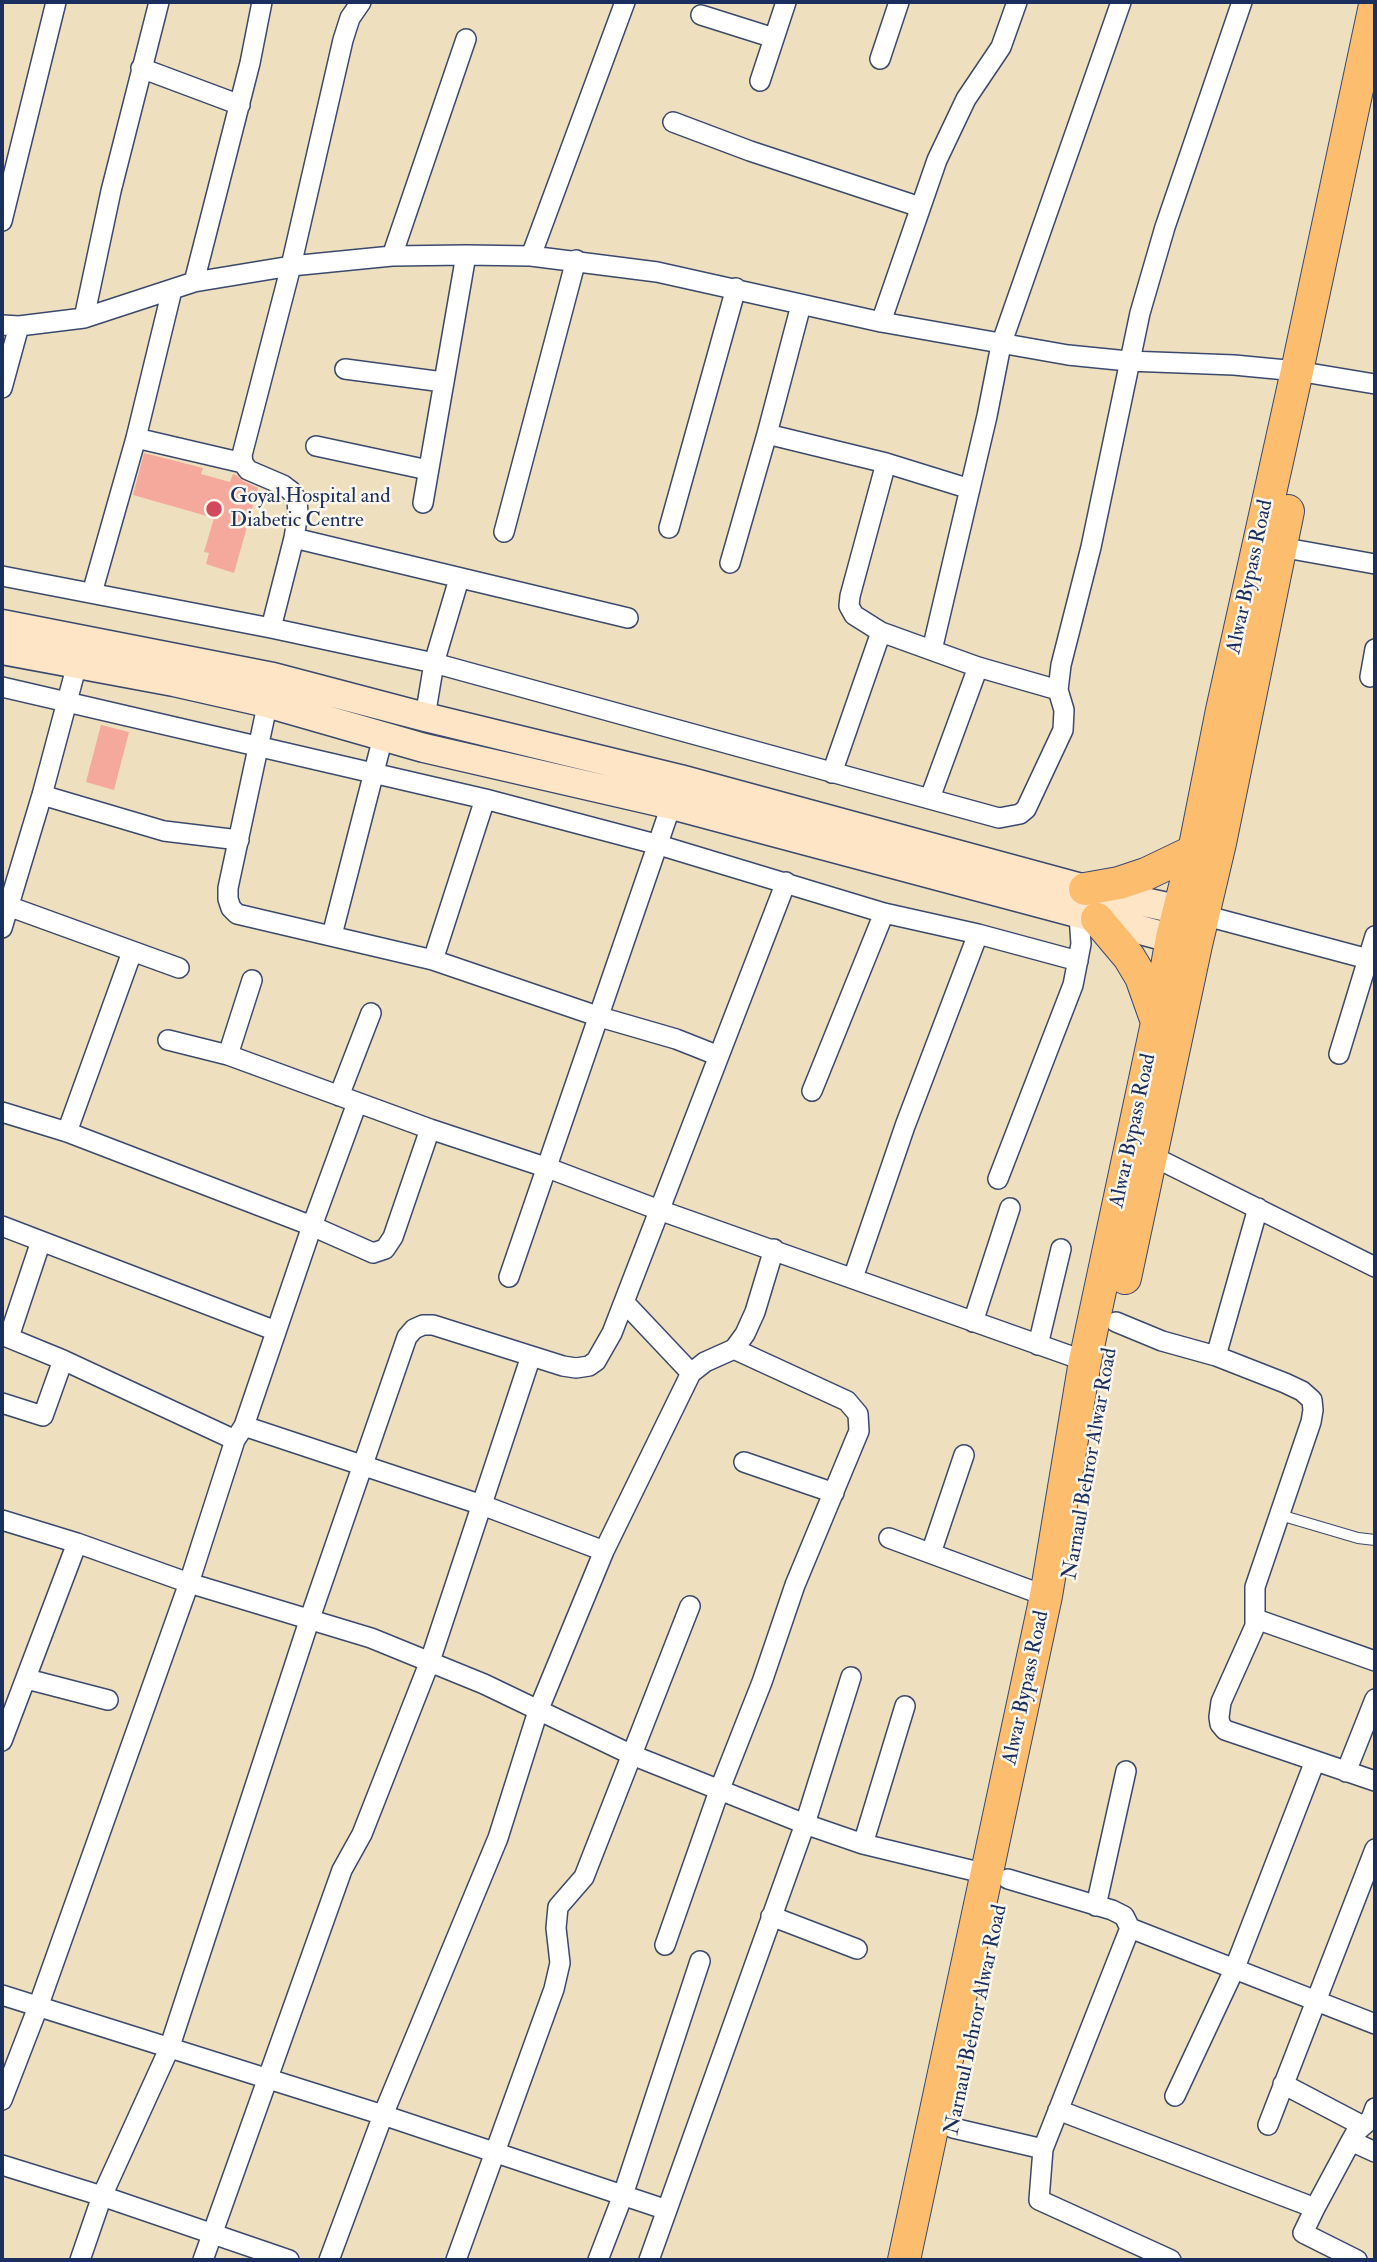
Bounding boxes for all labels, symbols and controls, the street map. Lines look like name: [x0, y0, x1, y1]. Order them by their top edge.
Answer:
place label: Goyal Hospital and Diabetic Centre: [230, 484, 390, 534]
street label: Alwar Bypass Road: [1222, 497, 1280, 657]
marker: Goyal Hospital and Diabetic Centre: [204, 499, 224, 519]
street label: Alwar Bypass Road: [1105, 1051, 1163, 1211]
street label: Narnaul Behror Alwar Road: [1058, 1346, 1124, 1582]
street label: Alwar Bypass Road: [998, 1608, 1056, 1768]
street label: Narnaul Behror Alwar Road: [940, 1903, 1014, 2137]

